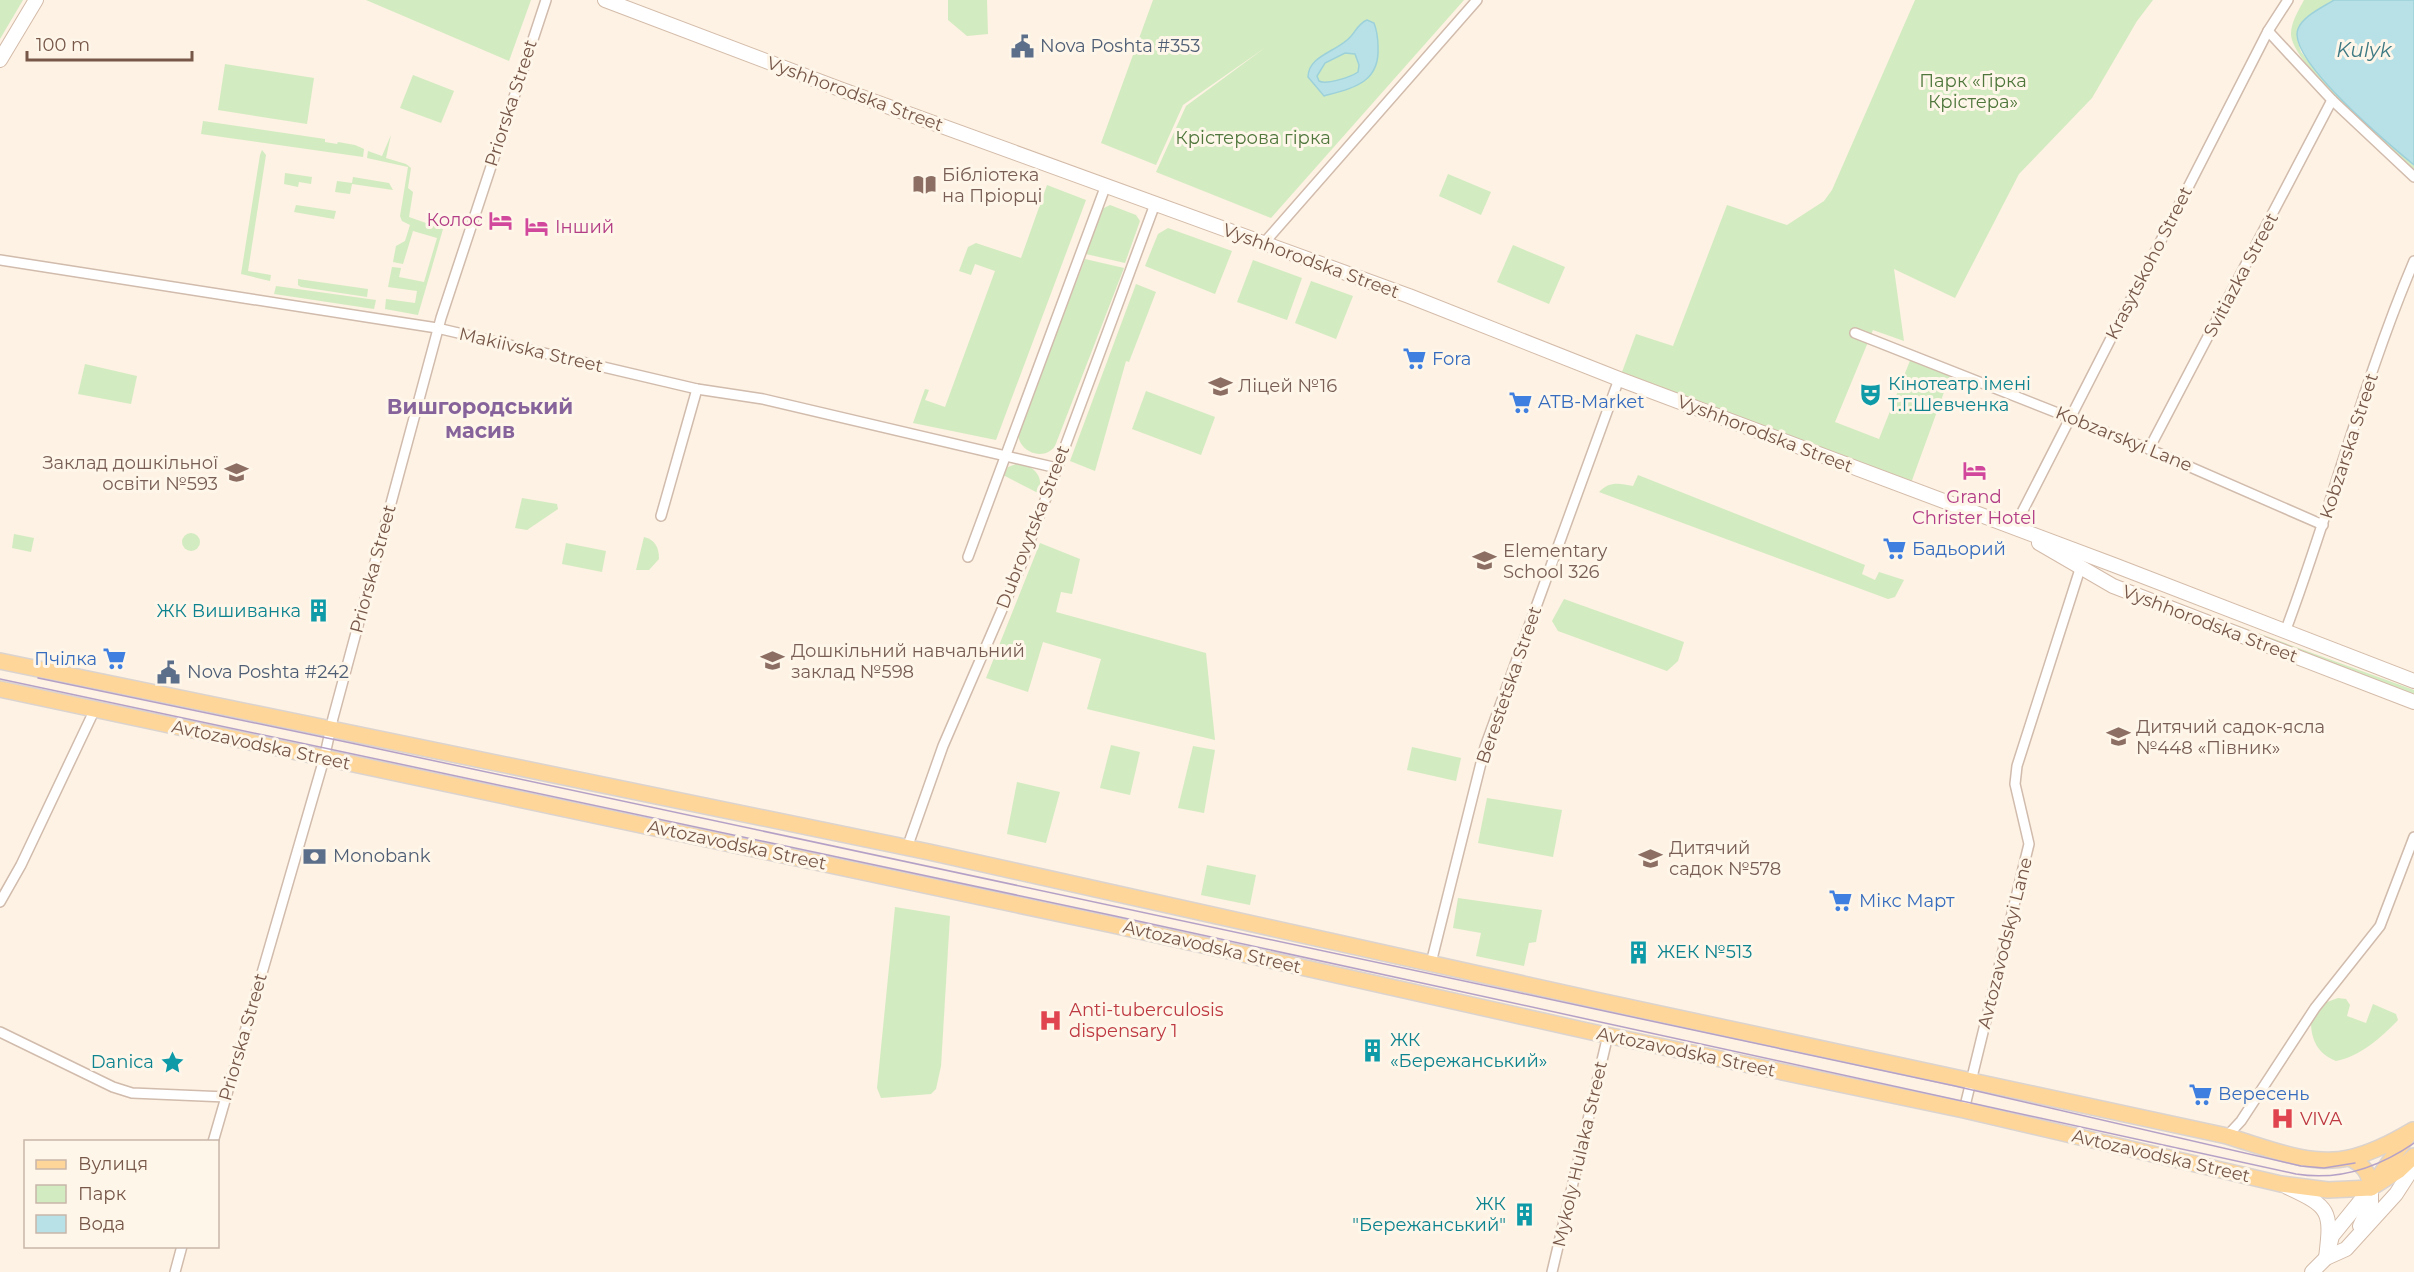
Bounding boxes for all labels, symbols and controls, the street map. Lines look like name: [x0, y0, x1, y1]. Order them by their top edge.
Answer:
scale bar: [27, 24, 192, 62]
public building icon: Nova Poshta #353: [1009, 33, 1035, 59]
text: 100 m: [36, 34, 90, 56]
place label: Nova Poshta #353: [1040, 35, 1200, 57]
street label: Priorska Street: [480, 37, 542, 169]
water label: Kulyk: [2336, 38, 2393, 62]
street label: Vyshhorodska Street: [764, 52, 946, 136]
park label: Парк «Гірка Крістера»: [1919, 70, 2027, 113]
park label: Крістерова гірка: [1175, 127, 1331, 149]
place label: Бібліотека на Пріорці: [942, 164, 1043, 207]
library icon: Бібліотека на Пріорці: [911, 172, 937, 198]
street label: Krasytskoho Street: [2101, 183, 2197, 343]
hotel icon: Колос: [488, 207, 514, 233]
place label: Колос: [427, 209, 483, 231]
street label: Svitiazka Street: [2199, 209, 2283, 341]
hotel icon: Інший: [524, 214, 550, 240]
place label: Інший: [555, 216, 614, 238]
street label: Vyshhorodska Street: [1220, 219, 1402, 303]
street label: Makiivska Street: [457, 323, 605, 377]
supermarket icon: Fora: [1401, 346, 1427, 372]
place label: Fora: [1432, 348, 1471, 370]
street label: Kobzarska Street: [2315, 370, 2383, 522]
school or university icon: Ліцей №16: [1207, 373, 1233, 399]
place label: Кінотеатр імені Т.Г.Шевченка: [1888, 373, 2031, 416]
place label: Ліцей №16: [1238, 375, 1337, 397]
theatre icon: Кінотеатр імені Т.Г.Шевченка: [1857, 381, 1883, 407]
supermarket icon: ATB-Market: [1507, 389, 1533, 415]
street label: Vyshhorodska Street: [1674, 390, 1856, 478]
place label: ATB-Market: [1538, 391, 1645, 413]
district label: Вишгородський масив: [387, 394, 573, 443]
street label: Kobzarskyi Lane: [2052, 402, 2196, 476]
street label: Dubrovytska Street: [992, 442, 1074, 612]
place label: Заклад дошкільної освіти №593: [42, 452, 218, 495]
hotel icon: Grand Christer Hotel: [1961, 458, 1987, 484]
school or university icon: Заклад дошкільної освіти №593: [223, 460, 249, 486]
place label: Grand Christer Hotel: [1912, 486, 2036, 529]
street label: Priorska Street: [345, 502, 401, 636]
supermarket icon: Бадьорий: [1881, 536, 1907, 562]
place label: Бадьорий: [1912, 538, 2006, 560]
place label: Elementary School 326: [1503, 540, 1608, 583]
school or university icon: Elementary School 326: [1472, 548, 1498, 574]
street label: Vyshhorodska Street: [2119, 580, 2301, 668]
building icon: ЖК Вишиванка: [306, 598, 332, 624]
place label: ЖК Вишиванка: [156, 600, 301, 622]
street label: Berestetska Street: [1472, 603, 1546, 767]
place label: Дошкільний навчальний заклад №598: [791, 640, 1025, 683]
supermarket icon: Пчілка: [102, 646, 128, 672]
place label: Пчілка: [34, 648, 97, 670]
school or university icon: Дошкільний навчальний заклад №598: [760, 648, 786, 674]
public building icon: Nova Poshta #242: [156, 659, 182, 685]
place label: Nova Poshta #242: [187, 661, 349, 683]
street label: Avtozavodska Street: [170, 715, 352, 775]
place label: Дитячий садок-ясла №448 «Півник»: [2136, 716, 2325, 759]
school or university icon: Дитячий садок-ясла №448 «Півник»: [2105, 724, 2131, 750]
street label: Avtozavodska Street: [646, 815, 828, 875]
place label: Дитячий садок №578: [1669, 837, 1781, 880]
bank icon: Monobank: [302, 843, 328, 869]
place label: Monobank: [333, 845, 431, 867]
school or university icon: Дитячий садок №578: [1638, 845, 1664, 871]
street label: Avtozavodskyi Lane: [1973, 855, 2037, 1031]
supermarket icon: Мікс Март: [1828, 888, 1854, 914]
place label: Мікс Март: [1859, 890, 1955, 912]
street label: Avtozavodska Street: [1121, 916, 1303, 978]
building icon: ЖЕК №513: [1626, 939, 1652, 965]
place label: ЖЕК №513: [1657, 941, 1753, 963]
street label: Priorska Street: [214, 971, 272, 1103]
place label: Anti-tuberculosis dispensary 1: [1069, 999, 1224, 1042]
hospital icon: Anti-tuberculosis dispensary 1: [1038, 1007, 1064, 1033]
street label: Avtozavodska Street: [1595, 1022, 1777, 1082]
place label: ЖК «Бережанський»: [1390, 1029, 1547, 1072]
building icon: ЖК «Бережанський»: [1359, 1037, 1385, 1063]
place icon: Danica: [159, 1049, 185, 1075]
place label: Danica: [91, 1051, 154, 1073]
street label: Mykoly Hulaka Street: [1548, 1059, 1612, 1249]
supermarket icon: Вересень: [2187, 1081, 2213, 1107]
place label: Вересень: [2218, 1083, 2309, 1105]
hospital icon: VIVA: [2269, 1106, 2295, 1132]
place label: VIVA: [2300, 1108, 2342, 1130]
street label: Avtozavodska Street: [2070, 1125, 2252, 1187]
legend: [24, 1140, 219, 1248]
text: Вулиця: [78, 1153, 148, 1175]
text: Парк: [78, 1183, 127, 1205]
place label: ЖК "Бережанський": [1352, 1193, 1506, 1236]
building icon: ЖК "Бережанський": [1511, 1201, 1537, 1227]
text: Вода: [78, 1213, 125, 1235]

